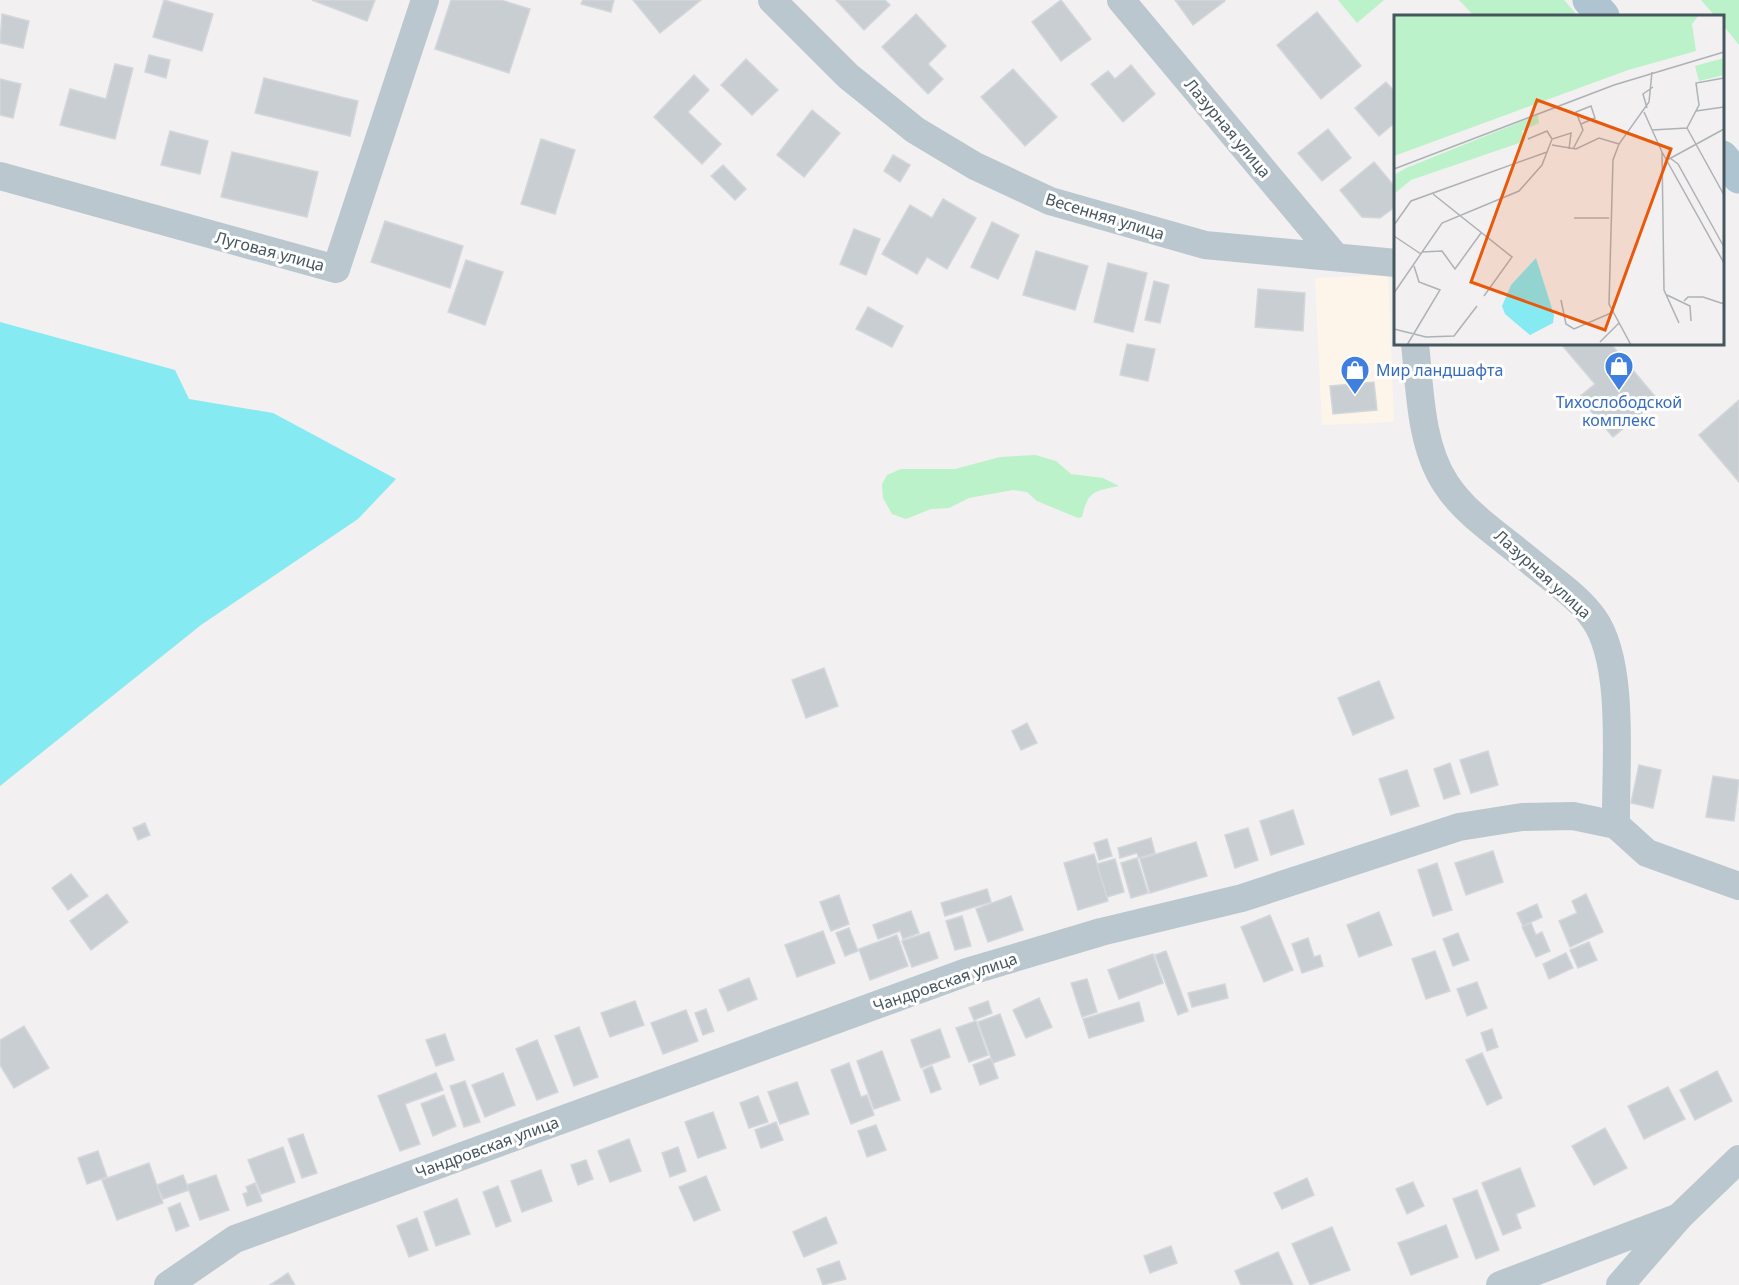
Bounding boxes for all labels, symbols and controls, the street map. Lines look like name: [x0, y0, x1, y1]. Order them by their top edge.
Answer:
inset map: [1394, 15, 1724, 345]
street label: Лазурная улица: [1180, 74, 1276, 182]
street label: Весенняя улица: [1043, 187, 1167, 245]
street label: Луговая улица: [213, 226, 327, 276]
shop icon: Тихослободской комплекс: [1603, 350, 1635, 392]
shop icon: Мир ландшафта: [1339, 354, 1371, 396]
place label: Мир ландшафта: [1376, 359, 1503, 381]
place label: Тихослободской комплекс: [1556, 391, 1682, 431]
street label: Лазурная улица: [1490, 525, 1596, 623]
street label: Чандровская улица: [870, 947, 1020, 1017]
street label: Чандровская улица: [412, 1111, 562, 1183]

